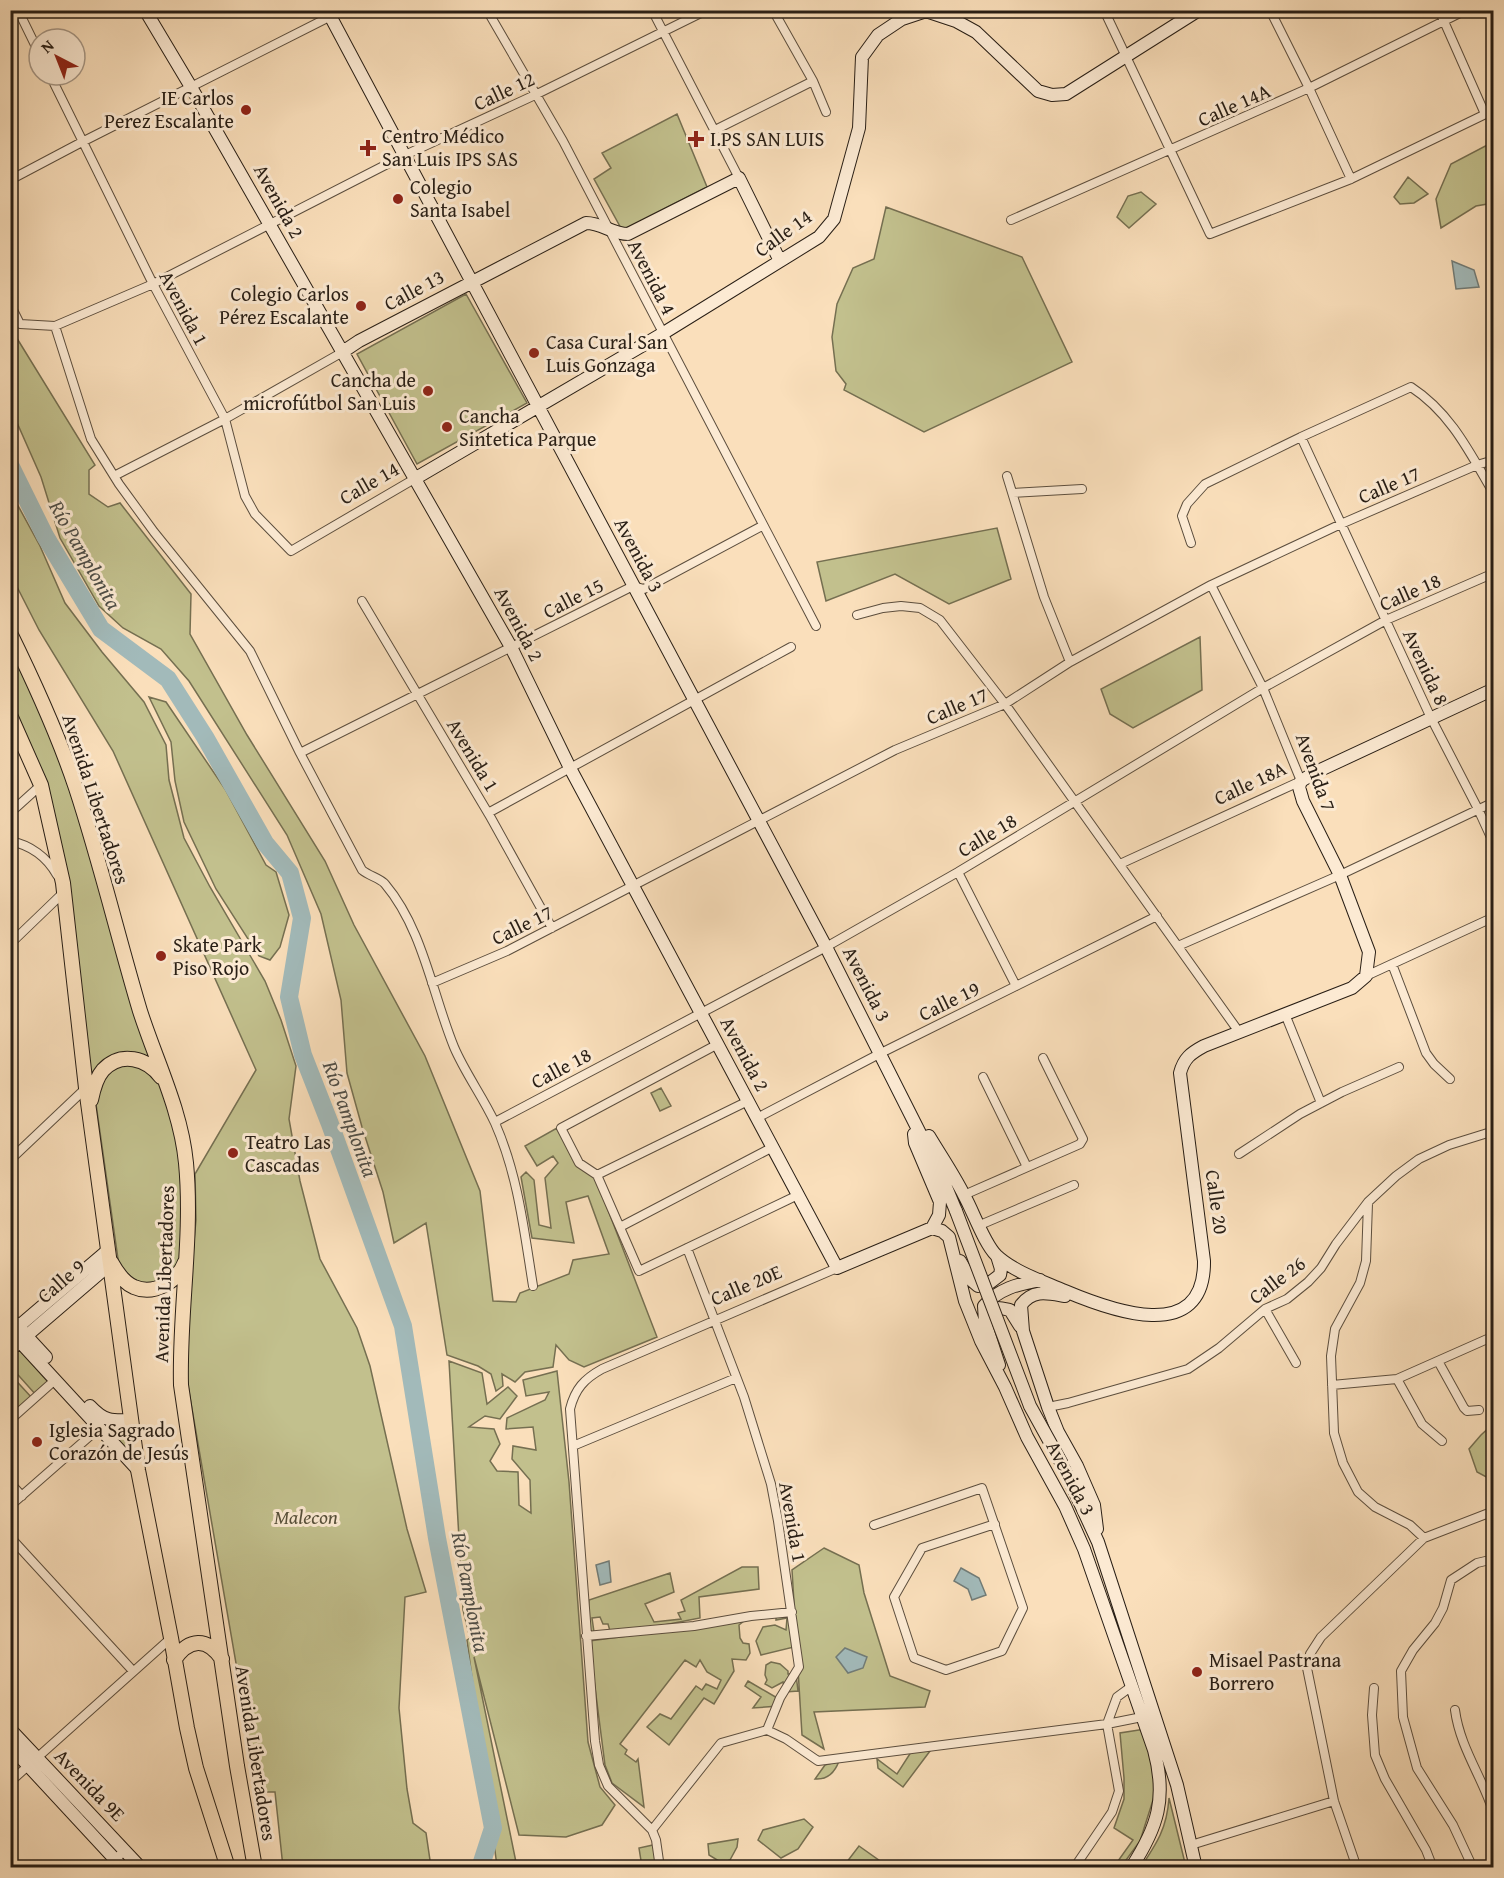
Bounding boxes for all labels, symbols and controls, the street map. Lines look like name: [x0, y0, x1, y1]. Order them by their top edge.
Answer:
north arrow: [27, 27, 87, 87]
text: N: [35, 33, 59, 58]
street label: Calle 12: [468, 64, 539, 117]
street label: Calle 14A: [1193, 76, 1275, 133]
place label: IE Carlos Perez Escalante: [104, 83, 234, 135]
marker: IE Carlos Perez Escalante: [239, 103, 253, 117]
place label: Centro Médico San Luis IPS SAS: [382, 121, 518, 173]
place label: I.PS SAN LUIS: [710, 124, 824, 153]
marker: I.PS SAN LUIS: [687, 130, 705, 148]
marker: Centro Médico San Luis IPS SAS: [359, 139, 377, 157]
street label: Avenida 2: [247, 158, 312, 243]
place label: Colegio Santa Isabel: [410, 172, 511, 224]
marker: Colegio Santa Isabel: [391, 192, 405, 206]
street label: Calle 14: [748, 202, 817, 263]
street label: Avenida 4: [621, 234, 684, 319]
street label: Calle 13: [378, 262, 449, 318]
street label: Avenida 1: [153, 265, 216, 350]
place label: Colegio Carlos Pérez Escalante: [219, 279, 349, 331]
marker: Colegio Carlos Pérez Escalante: [354, 299, 368, 313]
place label: Casa Cural San Luis Gonzaga: [546, 327, 668, 379]
marker: Casa Cural San Luis Gonzaga: [527, 346, 541, 360]
place label: Cancha de microfútbol San Luis: [243, 365, 416, 417]
marker: Cancha de microfútbol San Luis: [421, 384, 435, 398]
place label: Cancha Sintetica Parque: [459, 401, 596, 453]
marker: Cancha Sintetica Parque: [440, 420, 454, 434]
street label: Calle 14: [334, 454, 404, 511]
street label: Calle 17: [1353, 459, 1424, 511]
water label: Río Pamplonita: [41, 493, 129, 616]
street label: Avenida 3: [608, 512, 671, 597]
street label: Calle 18: [1374, 565, 1445, 618]
street label: Calle 15: [537, 570, 608, 625]
street label: Avenida 2: [488, 581, 551, 666]
street label: Avenida 8: [1396, 624, 1457, 710]
street label: Calle 17: [921, 680, 992, 732]
street label: Avenida Libertadores: [55, 710, 138, 888]
street label: Avenida 1: [440, 713, 507, 797]
street label: Avenida 7: [1289, 729, 1344, 815]
street label: Calle 18A: [1209, 753, 1291, 812]
street label: Calle 18: [952, 806, 1022, 864]
street label: Calle 17: [486, 897, 557, 952]
place label: Skate Park Piso Rojo: [173, 930, 263, 982]
street label: Avenida 3: [836, 941, 899, 1026]
marker: Skate Park Piso Rojo: [154, 949, 168, 963]
street label: Calle 19: [913, 973, 984, 1028]
street label: Avenida 2: [714, 1011, 777, 1096]
street label: Calle 18: [525, 1040, 596, 1096]
water label: Río Pamplonita: [315, 1055, 386, 1182]
place label: Teatro Las Cascadas: [245, 1127, 331, 1179]
marker: Teatro Las Cascadas: [226, 1146, 240, 1160]
street label: Calle 20: [1199, 1168, 1236, 1236]
street label: Avenida Libertadores: [146, 1185, 181, 1363]
street label: Calle 26: [1242, 1249, 1311, 1311]
street label: Calle 9: [30, 1252, 91, 1310]
street label: Calle 20E: [706, 1257, 786, 1312]
place label: Iglesia Sagrado Corazón de Jesús: [49, 1415, 189, 1467]
marker: Iglesia Sagrado Corazón de Jesús: [30, 1435, 44, 1449]
street label: Avenida 3: [1040, 1435, 1103, 1520]
street label: Avenida 1: [772, 1479, 815, 1564]
park label: Malecon: [274, 1502, 338, 1531]
water label: Río Pamplonita: [443, 1528, 497, 1655]
place label: Misael Pastrana Borrero: [1209, 1645, 1342, 1697]
street label: Avenida Libertadores: [228, 1663, 285, 1843]
marker: Misael Pastrana Borrero: [1190, 1665, 1204, 1679]
street label: Avenida 9E: [48, 1742, 132, 1828]

